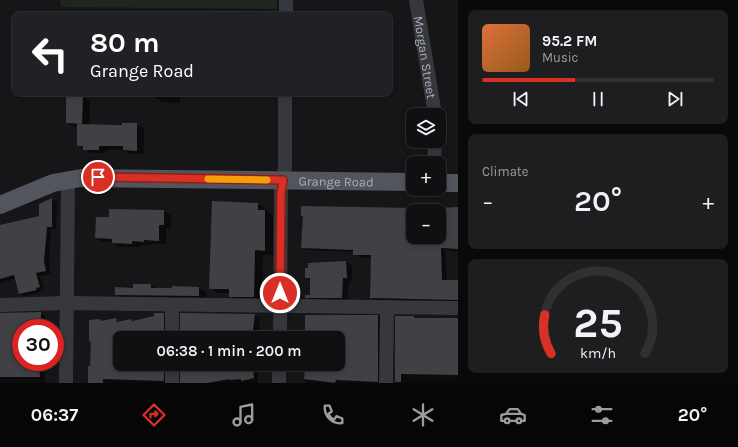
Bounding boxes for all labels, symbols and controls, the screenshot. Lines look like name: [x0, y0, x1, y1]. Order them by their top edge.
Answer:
street label: Morgan Street: [411, 15, 439, 100]
text: 80 m: [90, 26, 159, 59]
icon: left: [24, 28, 76, 80]
text: 95.2 FM: [542, 32, 597, 50]
text: Music: [542, 50, 578, 65]
text: Grange Road: [90, 60, 194, 82]
icon: previous: [510, 88, 532, 110]
icon: pause: [587, 88, 609, 110]
icon: next: [664, 88, 686, 110]
map controls: [406, 108, 446, 244]
button: layers: [406, 108, 446, 148]
button: +: [406, 156, 446, 196]
pin: [81, 160, 115, 194]
text: Climate: [482, 164, 528, 179]
icon: arrive: [87, 166, 109, 188]
street label: Grange Road: [298, 174, 374, 190]
text: 20°: [574, 183, 622, 219]
text: −: [482, 189, 494, 215]
text: +: [702, 189, 714, 215]
button: −: [406, 204, 446, 244]
position arrow: [259, 272, 301, 314]
text: 25: [573, 299, 623, 347]
speed limit sign: 30: [12, 319, 64, 371]
text: 06:38 · 1 min · 200 m: [157, 342, 301, 360]
text: km/h: [580, 344, 616, 361]
icon: directions: [140, 401, 168, 429]
icon: music: [230, 401, 258, 429]
icon: phone: [319, 401, 347, 429]
icon: climate: [409, 401, 437, 429]
icon: car: [499, 401, 527, 429]
icon: filters: [588, 401, 616, 429]
text: 06:37: [31, 404, 78, 426]
text: 20°: [678, 404, 707, 426]

